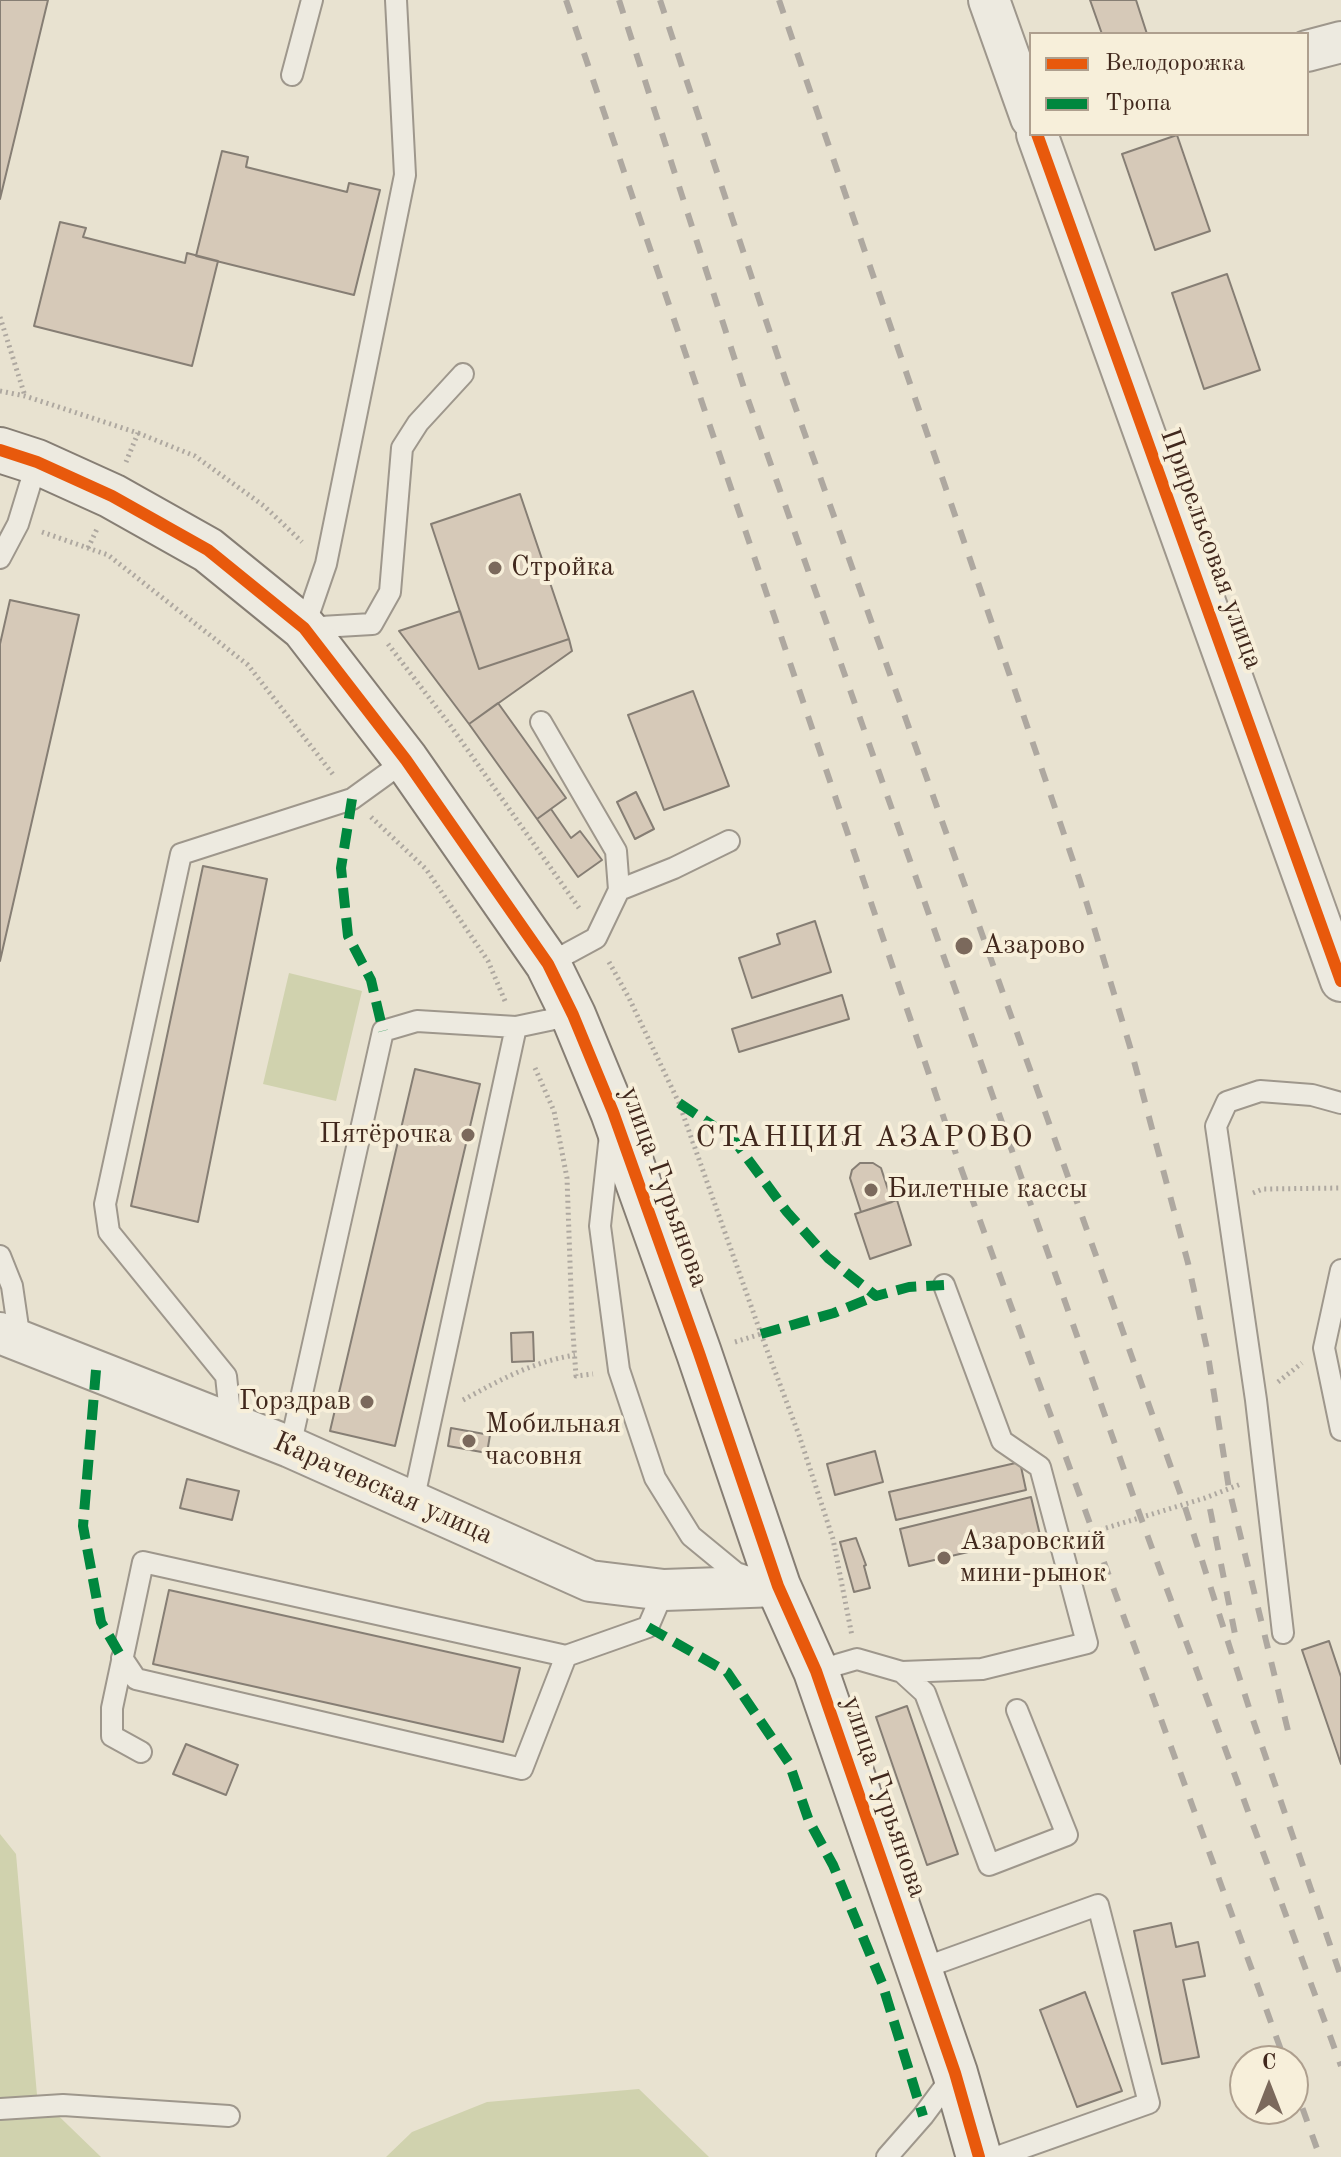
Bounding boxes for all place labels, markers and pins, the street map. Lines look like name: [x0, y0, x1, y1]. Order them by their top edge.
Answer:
place label: Стройка: [511, 551, 614, 585]
marker: Стройка: [486, 559, 504, 577]
place label: Азарово: [982, 929, 1085, 963]
marker: Азарово: [953, 935, 975, 957]
place label: Пятёрочка: [319, 1118, 452, 1152]
marker: Пятёрочка: [459, 1126, 477, 1144]
place label: Билетные кассы: [887, 1173, 1087, 1207]
marker: Билетные кассы: [862, 1181, 880, 1199]
place label: Горздрав: [239, 1385, 351, 1419]
marker: Горздрав: [358, 1393, 376, 1411]
place label: Мобильная часовня: [485, 1408, 621, 1474]
marker: Мобильная часовня: [460, 1432, 478, 1450]
place label: Азаровский мини-рынок: [960, 1525, 1107, 1591]
marker: Азаровский мини-рынок: [935, 1549, 953, 1567]

